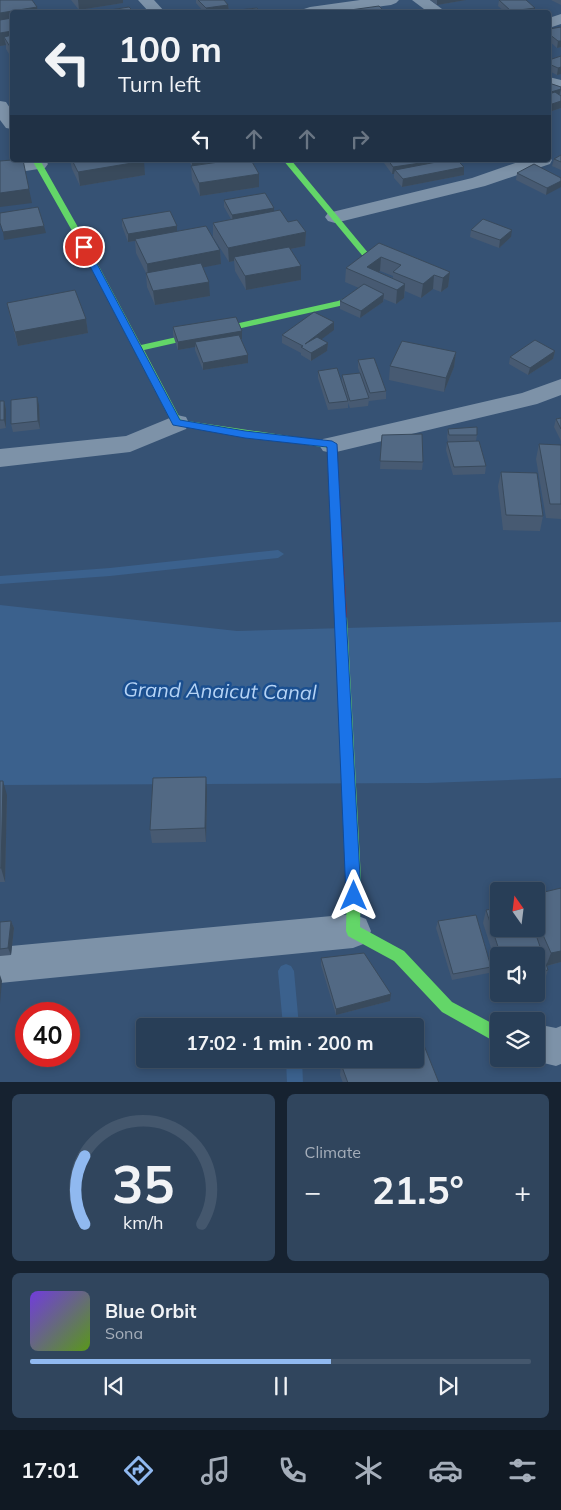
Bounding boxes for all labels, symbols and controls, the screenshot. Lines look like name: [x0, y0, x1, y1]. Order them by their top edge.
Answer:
text: 100 m: [118, 27, 222, 71]
icon: left: [35, 30, 100, 95]
text: Turn left: [118, 70, 201, 98]
icon: left: [187, 125, 215, 153]
icon: ahead: [240, 125, 268, 153]
icon: ahead: [293, 125, 321, 153]
icon: right: [346, 125, 374, 153]
pin: [63, 226, 105, 268]
icon: arrive: [70, 233, 98, 261]
water label: Grand Anaicut Canal: [123, 676, 317, 705]
position arrow: [327, 869, 379, 921]
north arrow: [490, 882, 545, 938]
map controls: [490, 882, 545, 1067]
button: sound: [490, 947, 545, 1002]
speed limit sign: 40: [15, 1002, 80, 1067]
button: layers: [490, 1012, 545, 1067]
text: 17:02 · 1 min · 200 m: [186, 1031, 374, 1055]
text: Climate: [305, 1142, 361, 1162]
text: 35: [112, 1151, 174, 1216]
text: 21.5°: [372, 1166, 464, 1214]
text: −: [305, 1174, 321, 1209]
text: +: [514, 1174, 531, 1209]
text: km/h: [123, 1211, 163, 1233]
text: Blue Orbit: [105, 1299, 196, 1323]
text: Sona: [105, 1323, 143, 1343]
icon: previous: [100, 1372, 128, 1400]
icon: pause: [267, 1372, 295, 1400]
icon: next: [434, 1372, 462, 1400]
icon: directions: [121, 1453, 156, 1488]
icon: music: [198, 1453, 233, 1488]
icon: phone: [275, 1453, 310, 1488]
icon: climate: [351, 1453, 386, 1488]
icon: car: [428, 1453, 463, 1488]
icon: filters: [505, 1453, 540, 1488]
text: 17:01: [21, 1456, 79, 1484]

